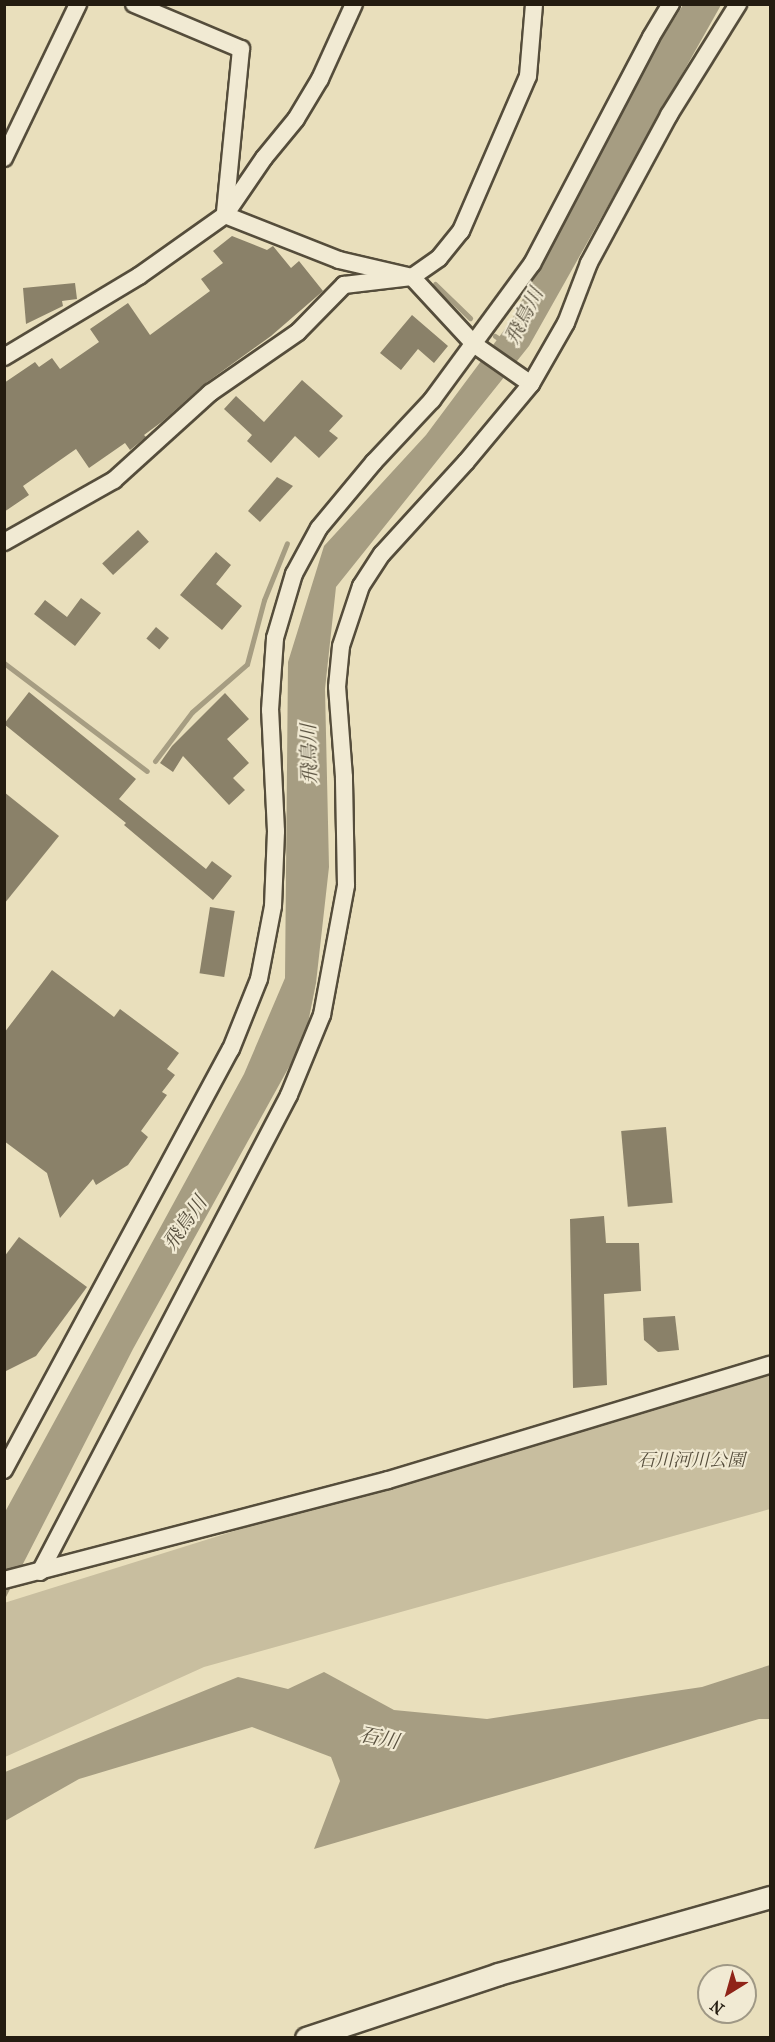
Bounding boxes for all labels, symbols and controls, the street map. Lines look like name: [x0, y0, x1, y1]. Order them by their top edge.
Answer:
water label: 飛鳥川: [500, 284, 548, 348]
water label: 飛鳥川: [296, 724, 322, 784]
water label: 飛鳥川: [158, 1192, 212, 1254]
park label: 石川河川公園: [637, 1450, 745, 1472]
water label: 石川: [357, 1722, 401, 1754]
north arrow: [697, 1964, 757, 2024]
text: N: [707, 1996, 728, 2018]

